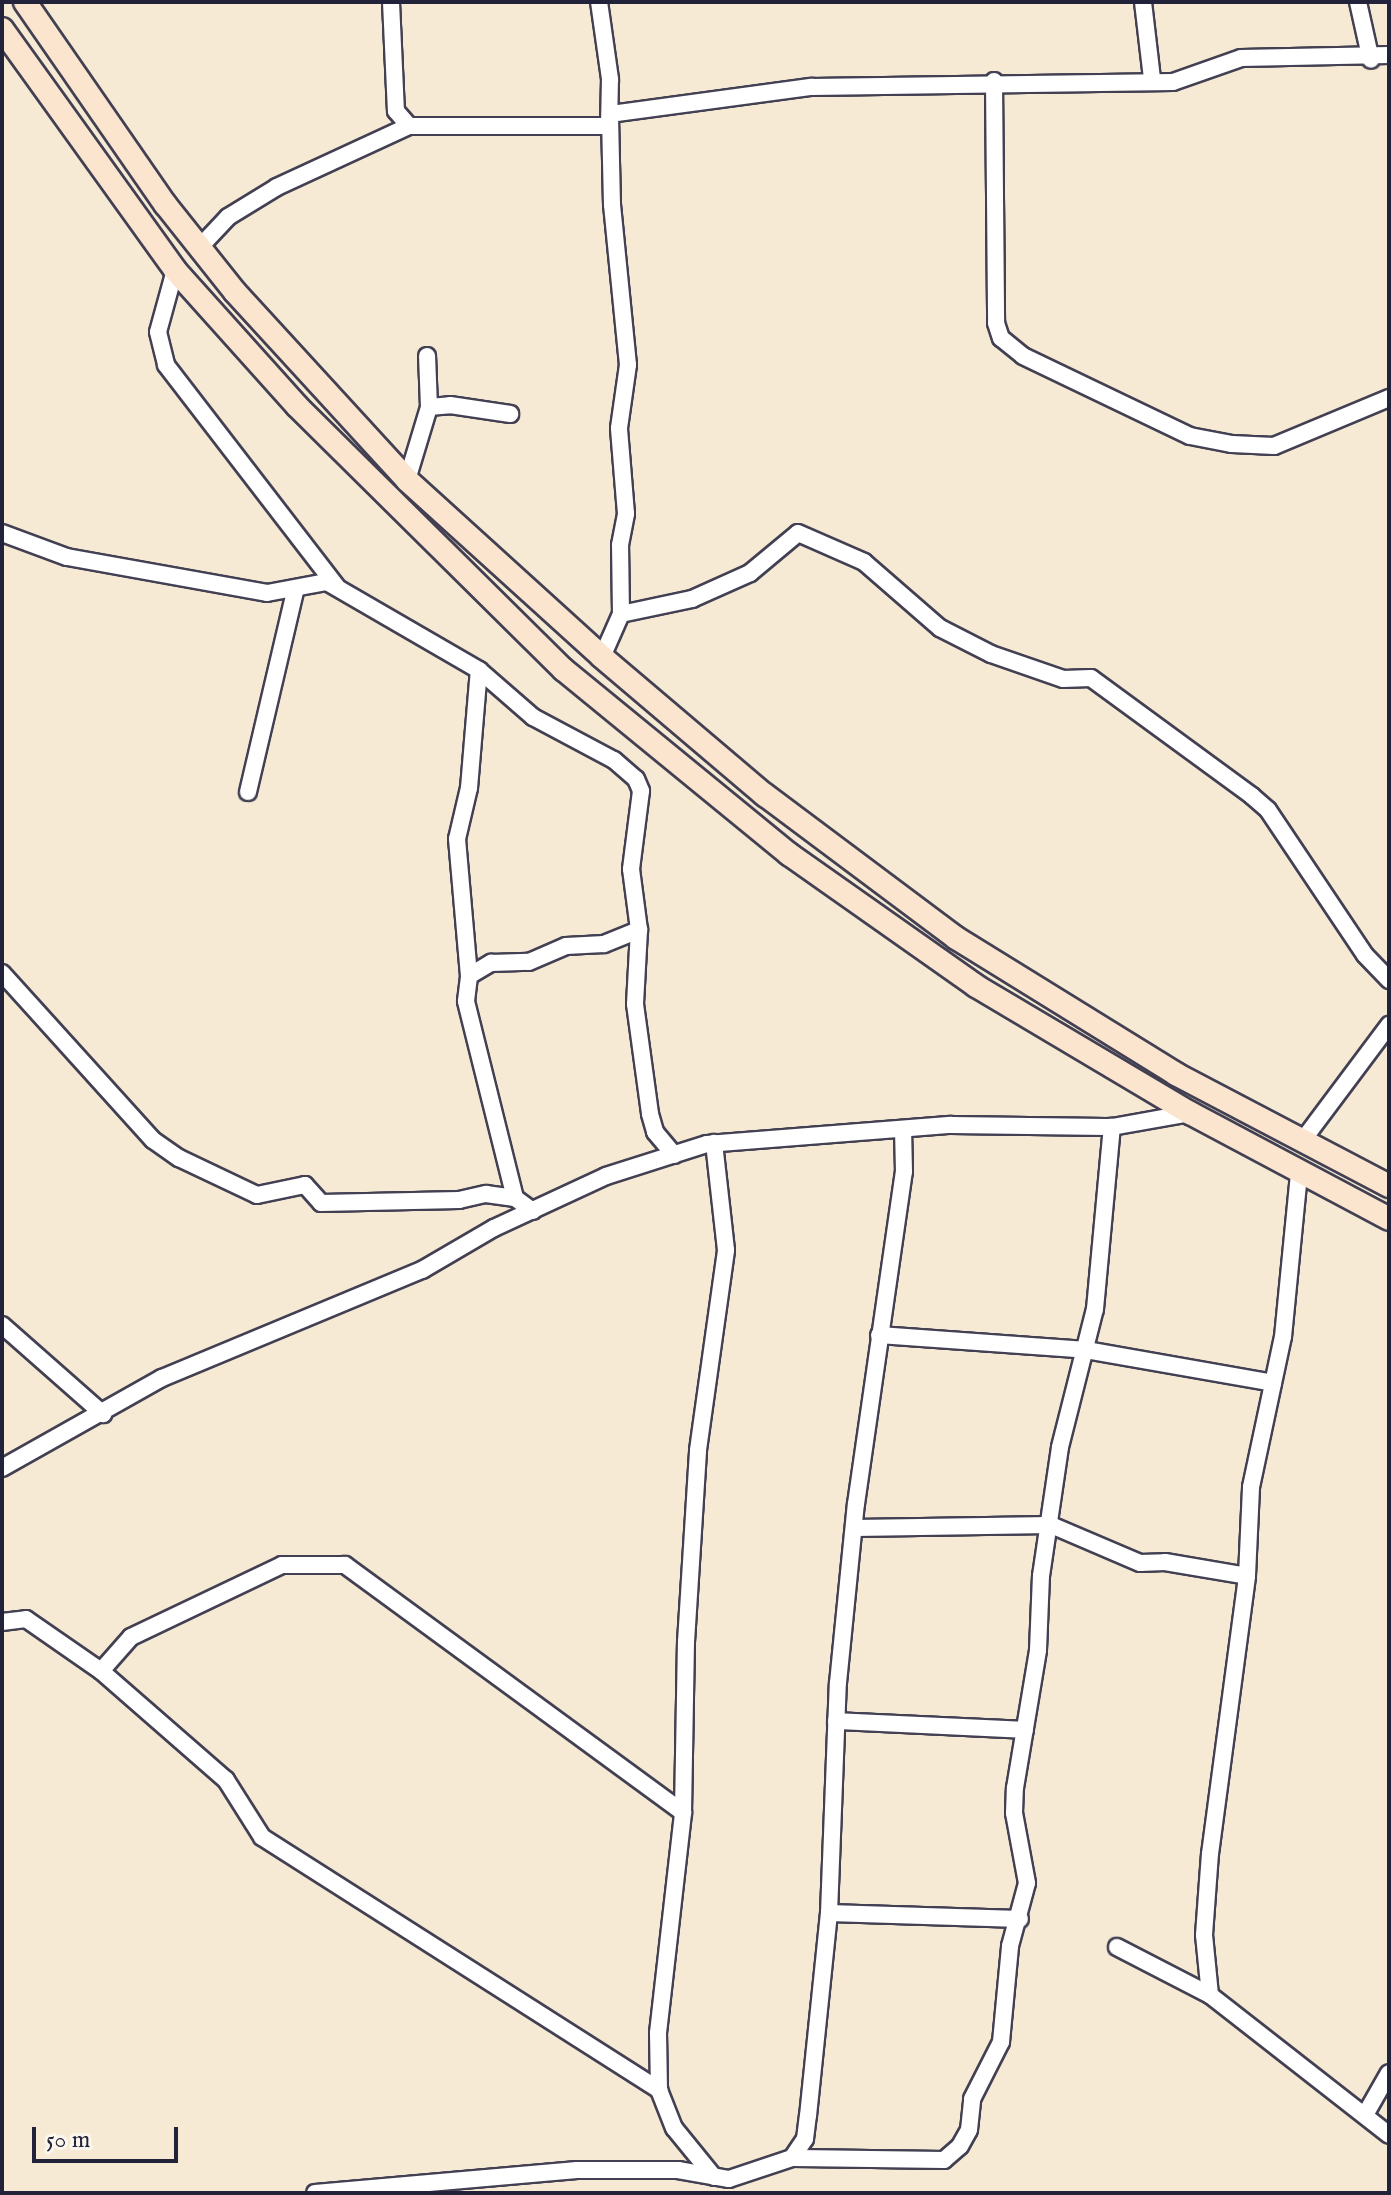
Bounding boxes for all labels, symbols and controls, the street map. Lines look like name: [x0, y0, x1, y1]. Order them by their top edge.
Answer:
scale bar: [36, 2111, 182, 2161]
text: 50 m: [46, 2125, 90, 2156]

